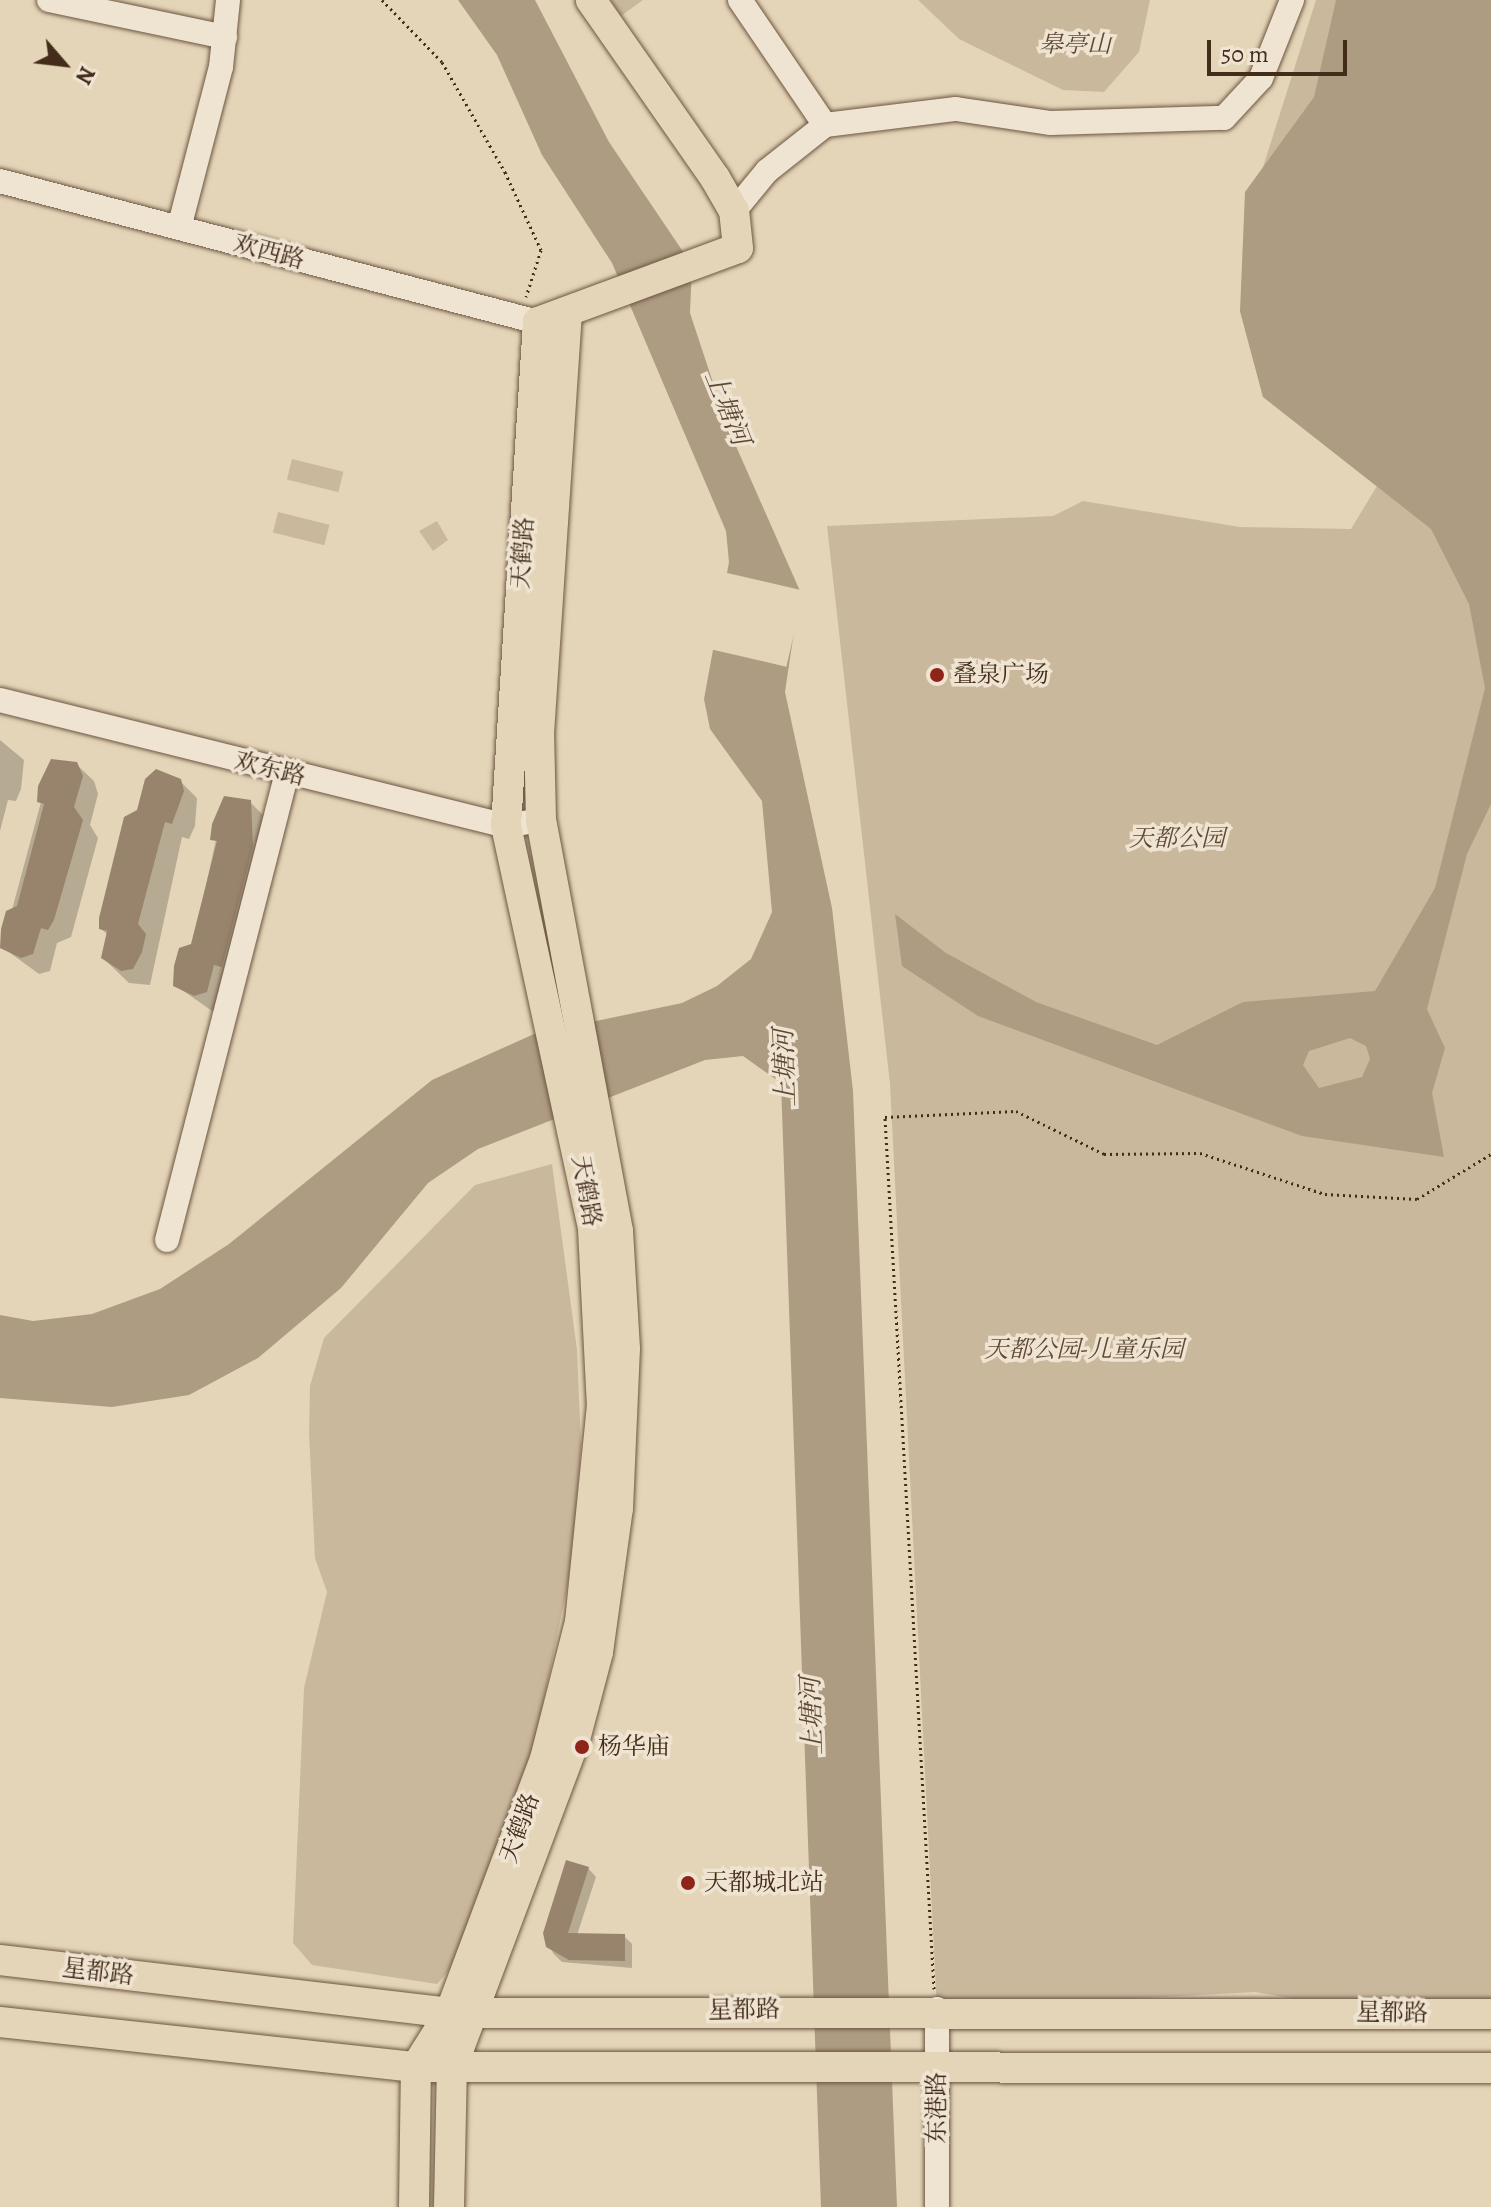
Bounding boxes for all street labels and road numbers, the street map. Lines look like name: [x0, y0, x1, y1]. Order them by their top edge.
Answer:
street label: 欢西路: [230, 229, 308, 275]
street label: 天鹤路: [506, 516, 540, 590]
street label: 欢东路: [232, 746, 308, 792]
street label: 天鹤路: [566, 1153, 606, 1229]
street label: 天鹤路: [494, 1789, 546, 1867]
street label: 星都路: [61, 1953, 135, 1991]
street label: 星都路: [708, 1995, 780, 2025]
street label: 星都路: [1356, 1998, 1428, 2028]
street label: 东港路: [923, 2072, 951, 2144]

